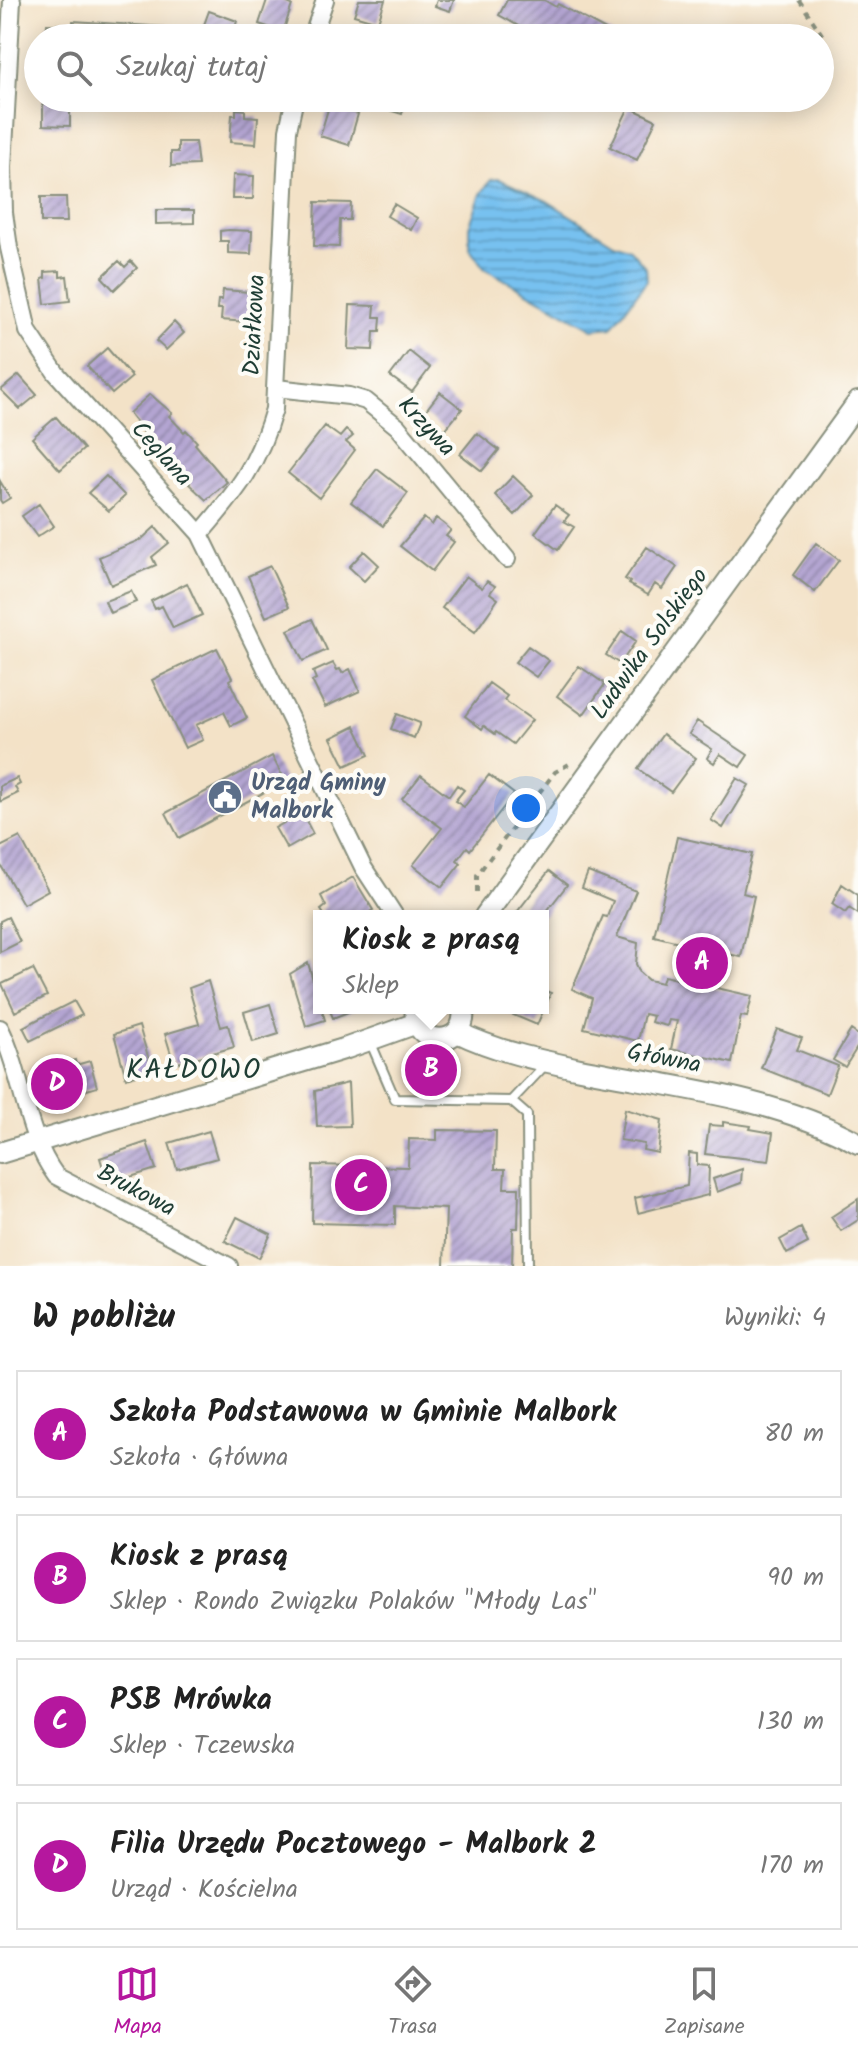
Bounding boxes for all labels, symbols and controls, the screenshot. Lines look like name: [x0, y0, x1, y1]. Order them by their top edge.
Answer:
search box: [24, 24, 834, 112]
text: Szukaj tutaj: [116, 44, 267, 92]
icon: search: [52, 46, 96, 90]
street label: Działkowa: [233, 273, 277, 377]
street label: Krzywa: [387, 388, 465, 466]
street label: Ceglana: [120, 412, 202, 496]
street label: Ludwika Solskiego: [581, 559, 719, 728]
place label: Urząd Gminy Malbork: [251, 764, 387, 831]
public building icon: Urząd Gminy Malbork: [206, 778, 244, 816]
your location: [506, 788, 546, 828]
popup: [313, 910, 549, 1014]
text: Kiosk z prasą: [342, 917, 520, 965]
pin: A: [676, 933, 728, 993]
text: Sklep: [342, 965, 399, 1007]
street label: Główna: [624, 1033, 704, 1085]
pin: B: [405, 1040, 457, 1100]
district label: KAŁDOWO: [126, 1048, 262, 1093]
pin: D: [31, 1054, 83, 1114]
street label: Brukowa: [90, 1154, 182, 1228]
pin: C: [335, 1155, 387, 1215]
text: W pobliżu: [32, 1291, 175, 1345]
text: Wyniki: 4: [724, 1297, 826, 1339]
text: Szkoła Podstawowa w Gminie Malbork: [110, 1389, 616, 1437]
text: A: [52, 1413, 68, 1455]
text: 80 m: [764, 1413, 824, 1455]
text: Szkoła · Główna: [110, 1437, 288, 1479]
text: Kiosk z prasą: [110, 1533, 288, 1581]
text: B: [52, 1557, 68, 1599]
text: 90 m: [767, 1557, 824, 1599]
text: Sklep · Rondo Związku Polaków "Młody Las": [110, 1581, 596, 1623]
text: PSB Mrówka: [110, 1677, 272, 1725]
text: C: [52, 1701, 68, 1743]
text: 130 m: [757, 1701, 824, 1743]
text: Sklep · Tczewska: [110, 1725, 295, 1767]
text: Filia Urzędu Pocztowego - Malbork 2: [110, 1821, 597, 1869]
text: D: [51, 1845, 69, 1887]
text: 170 m: [760, 1845, 824, 1887]
text: Urząd · Kościelna: [110, 1869, 298, 1911]
tab: Mapa: [113, 1962, 162, 2045]
tab: Trasa: [388, 1962, 437, 2045]
tab: Zapisane: [664, 1962, 745, 2045]

